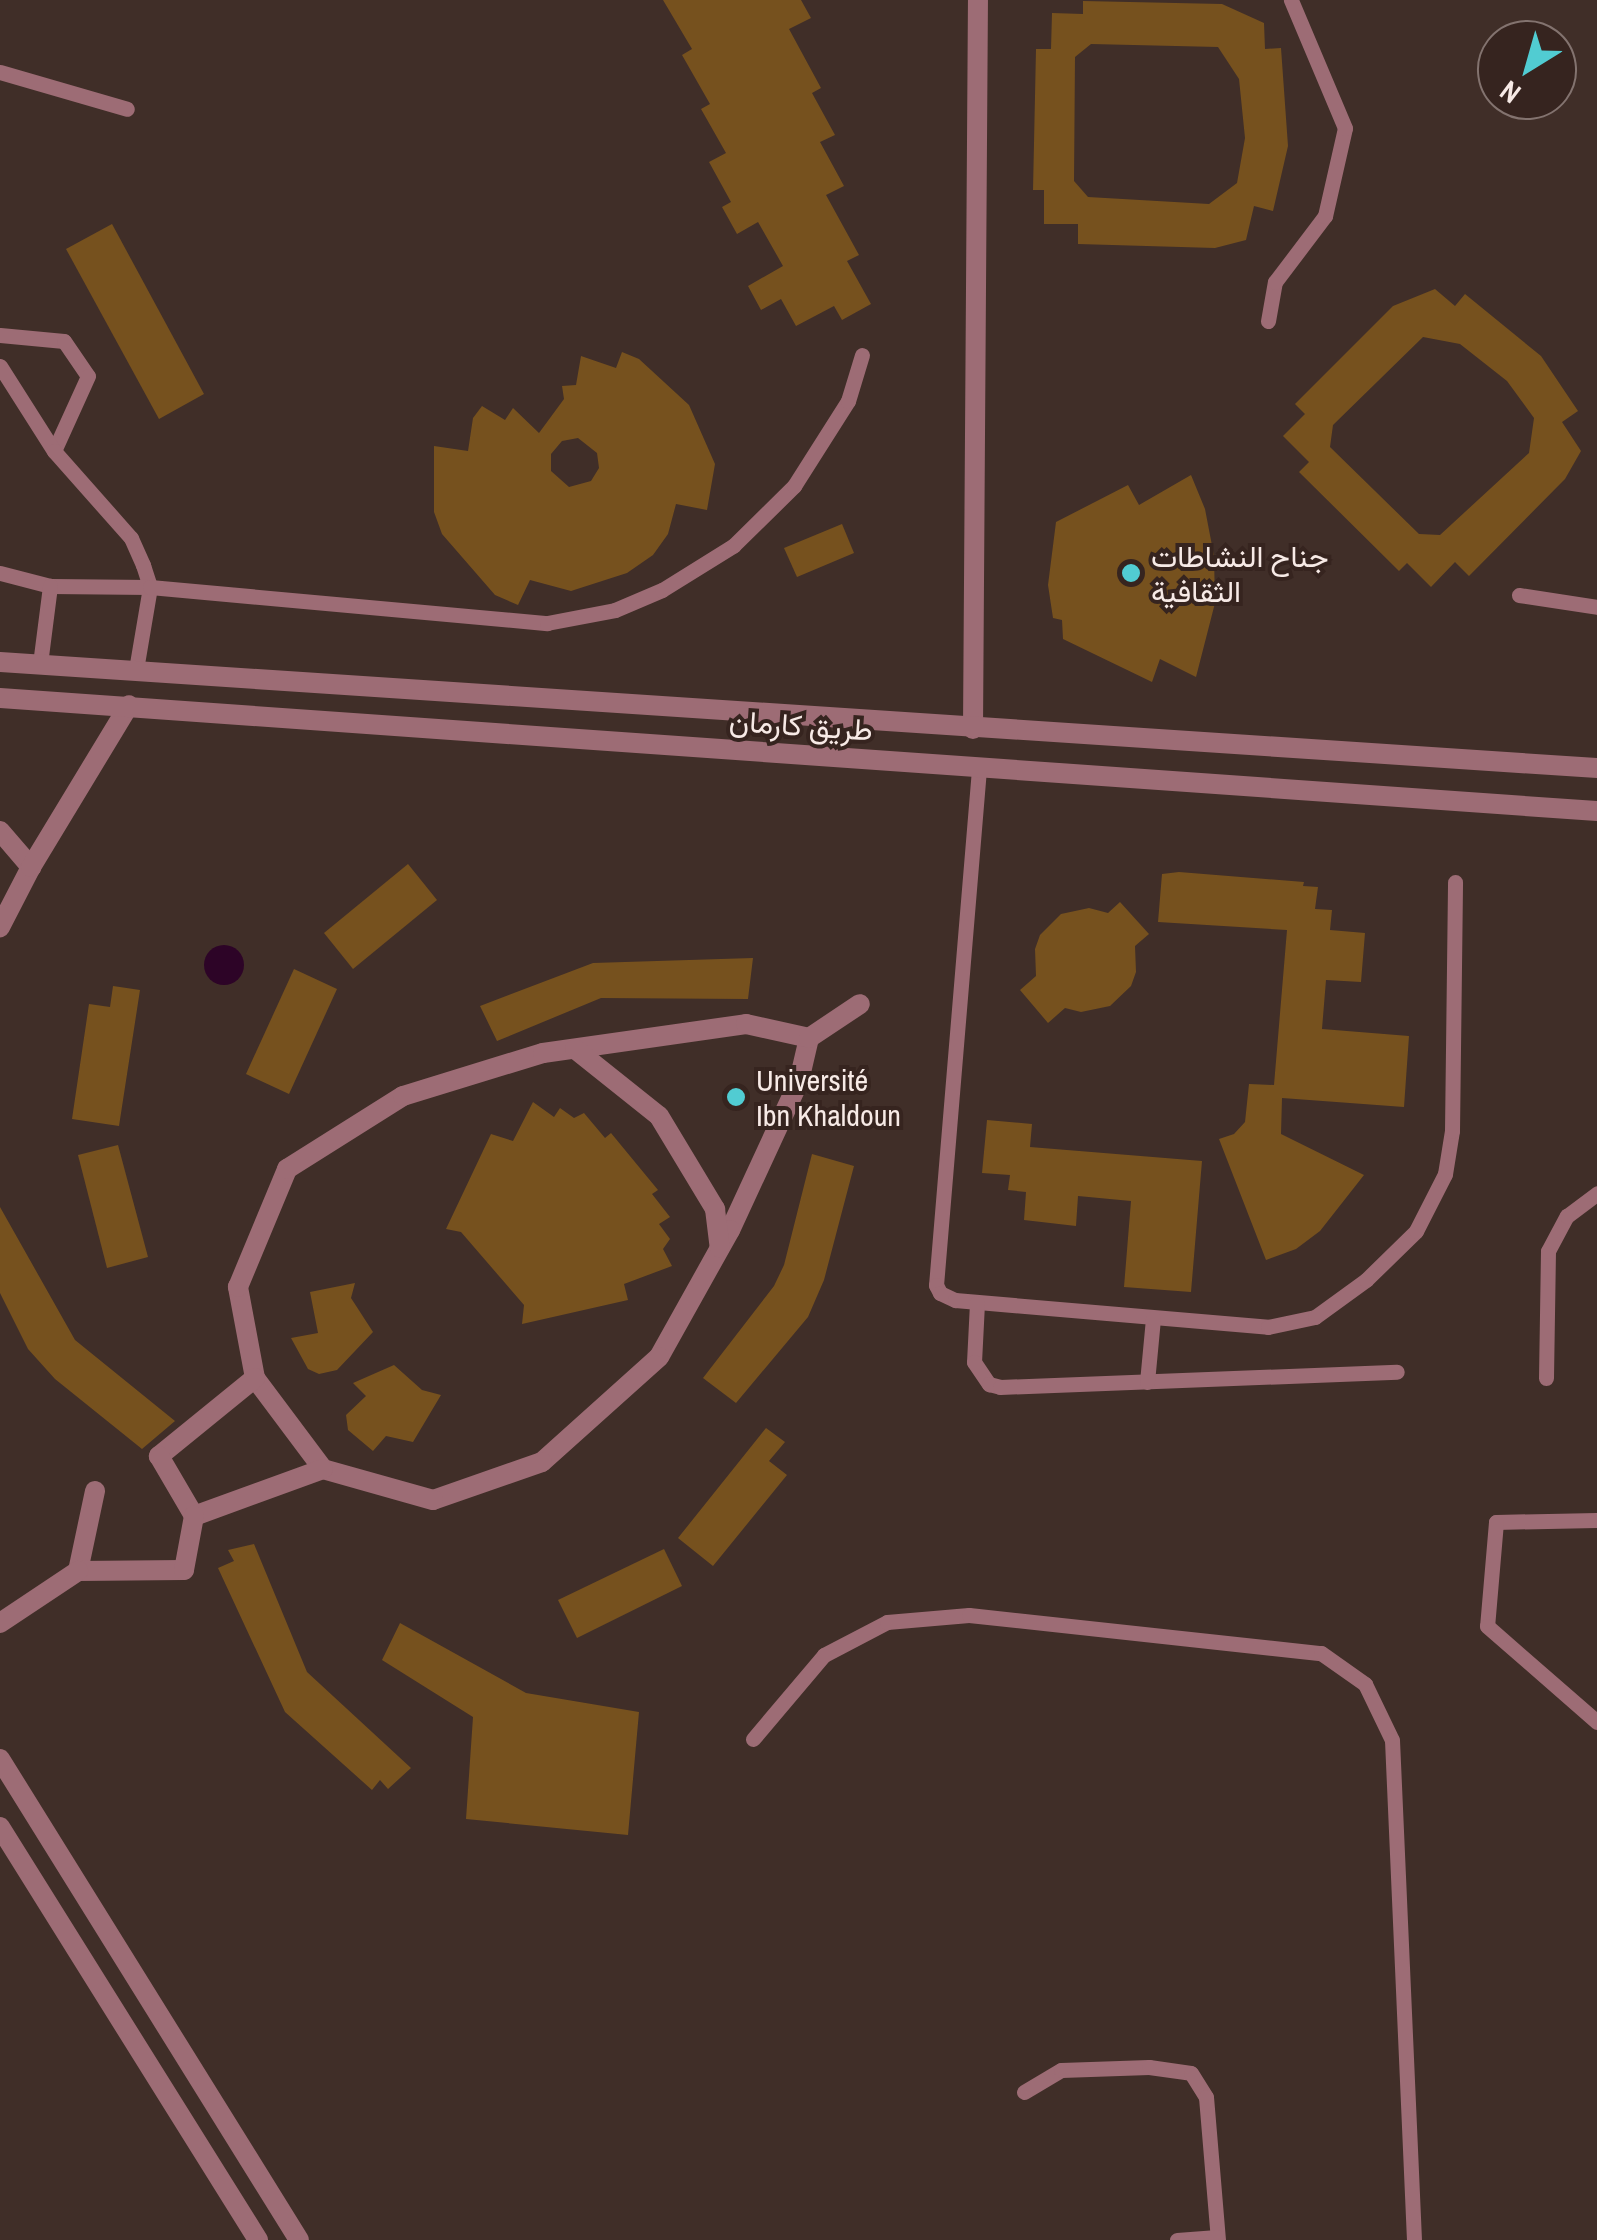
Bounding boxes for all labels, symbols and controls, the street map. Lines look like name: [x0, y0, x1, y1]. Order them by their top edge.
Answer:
north arrow: [1477, 20, 1577, 120]
text: N: [1492, 72, 1528, 113]
place label: جناح النشاطات الثقافية: [1151, 538, 1328, 608]
marker: جناح النشاطات الثقافية: [1120, 562, 1142, 584]
street label: طريق كارمان: [728, 702, 874, 748]
place label: Université Ibn Khaldoun: [756, 1062, 901, 1132]
marker: Université Ibn Khaldoun: [725, 1086, 747, 1108]

